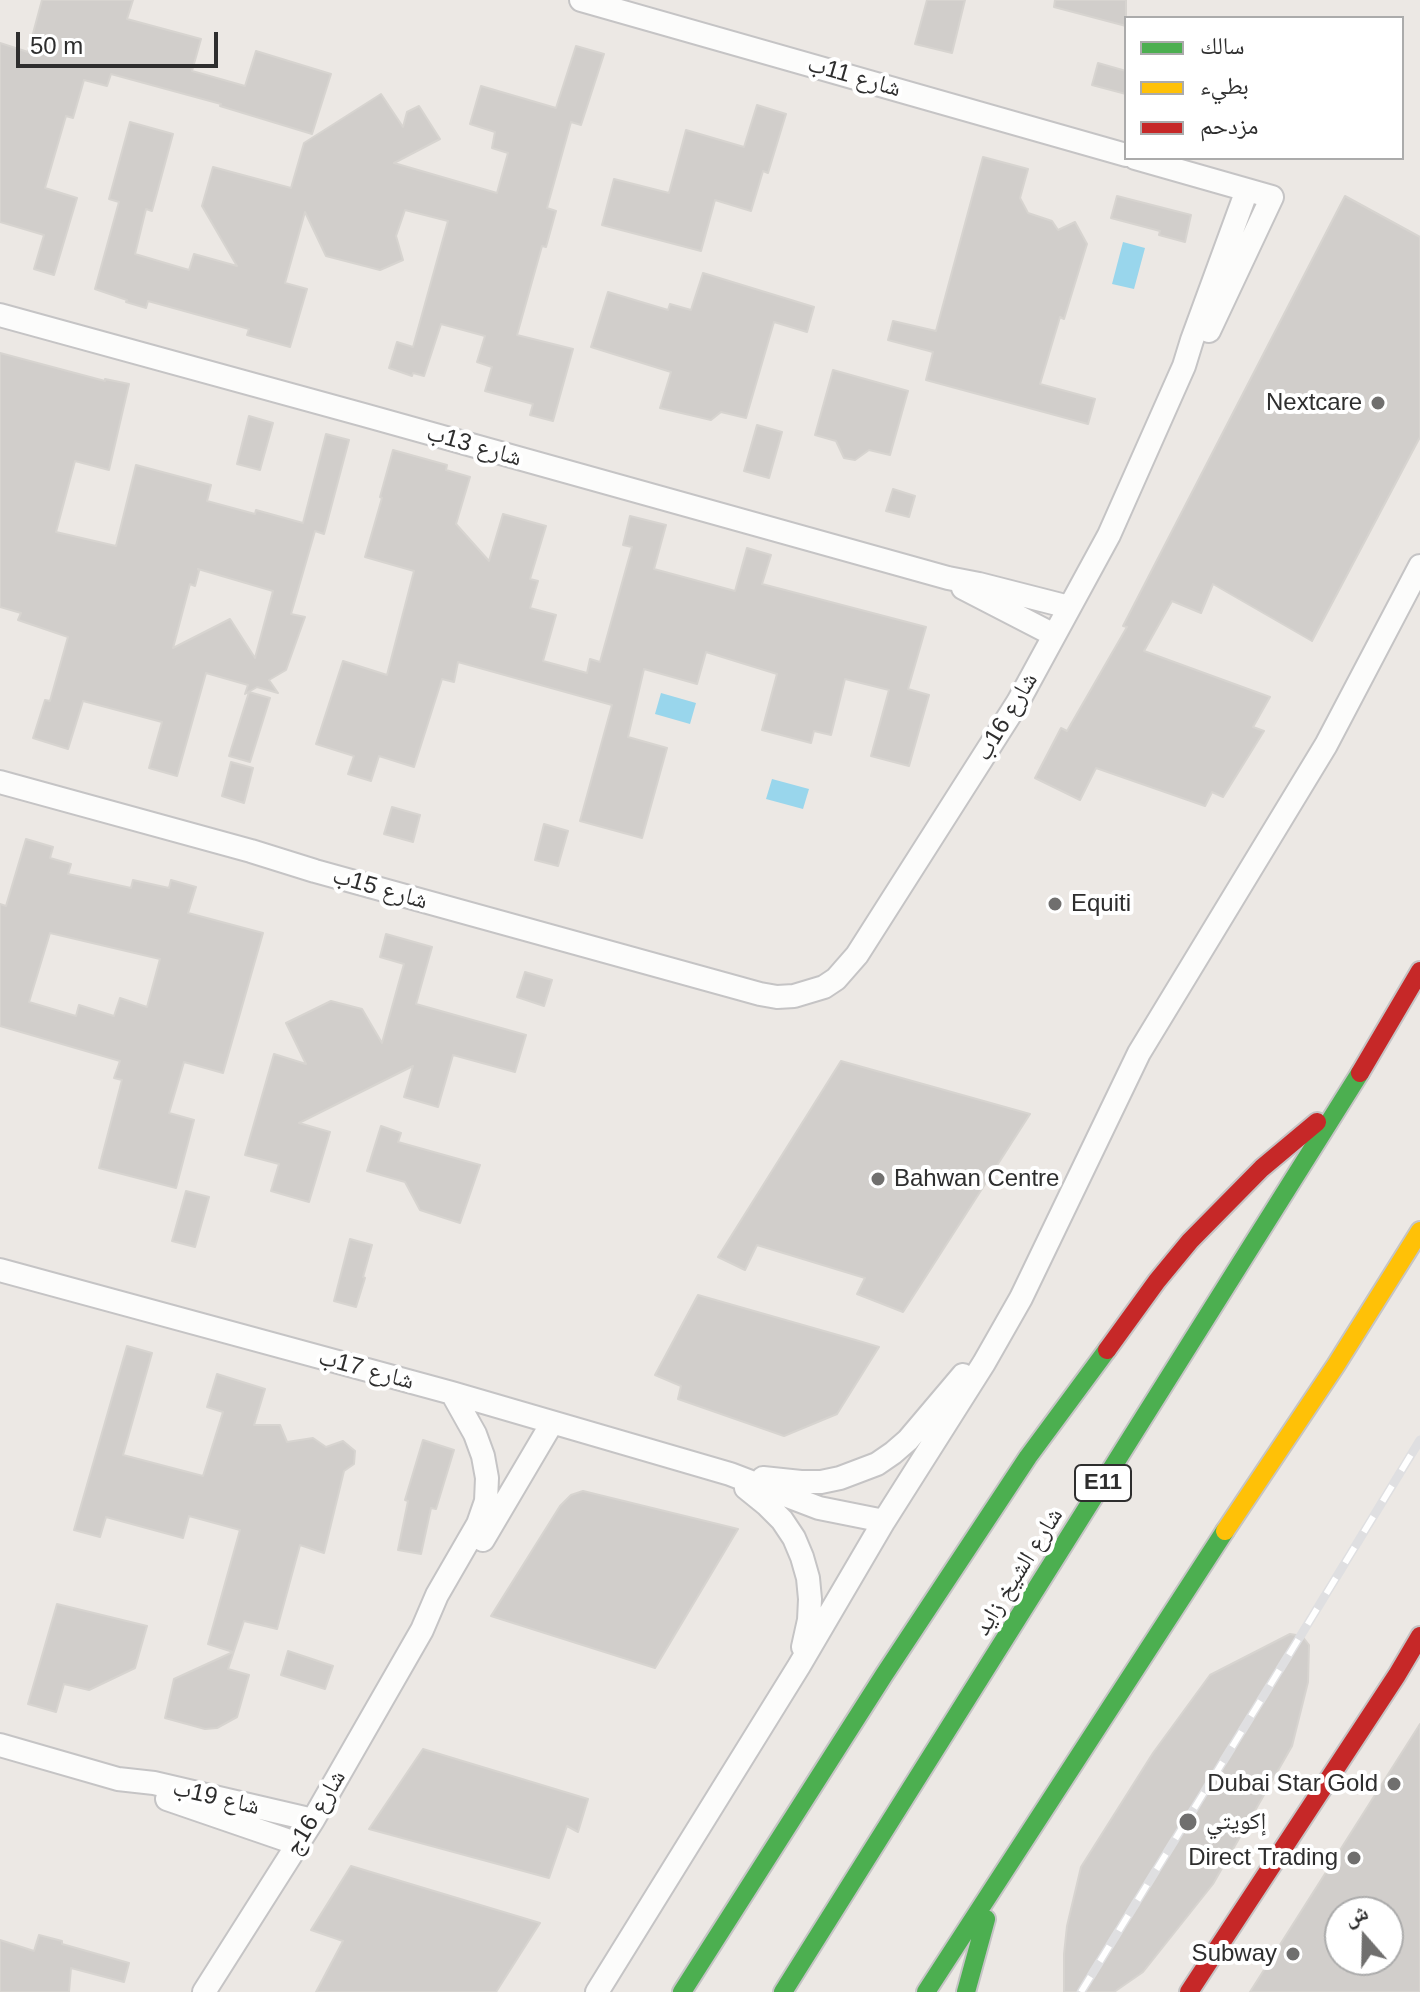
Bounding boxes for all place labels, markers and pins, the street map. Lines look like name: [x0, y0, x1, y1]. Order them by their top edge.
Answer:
place label: Nextcare: [1266, 389, 1362, 417]
marker: Nextcare: [1369, 394, 1387, 412]
place label: Equiti: [1071, 890, 1131, 918]
marker: Equiti: [1046, 895, 1064, 913]
place label: Bahwan Centre: [894, 1165, 1059, 1193]
marker: Bahwan Centre: [869, 1170, 887, 1188]
place label: Dubai Star Gold: [1207, 1770, 1378, 1798]
marker: Dubai Star Gold: [1385, 1775, 1403, 1793]
place label: إكويتي: [1206, 1808, 1266, 1836]
marker: إكويتي: [1177, 1811, 1199, 1833]
place label: Direct Trading: [1188, 1844, 1338, 1872]
marker: Direct Trading: [1345, 1849, 1363, 1867]
place label: Subway: [1192, 1940, 1277, 1968]
marker: Subway: [1284, 1945, 1302, 1963]

